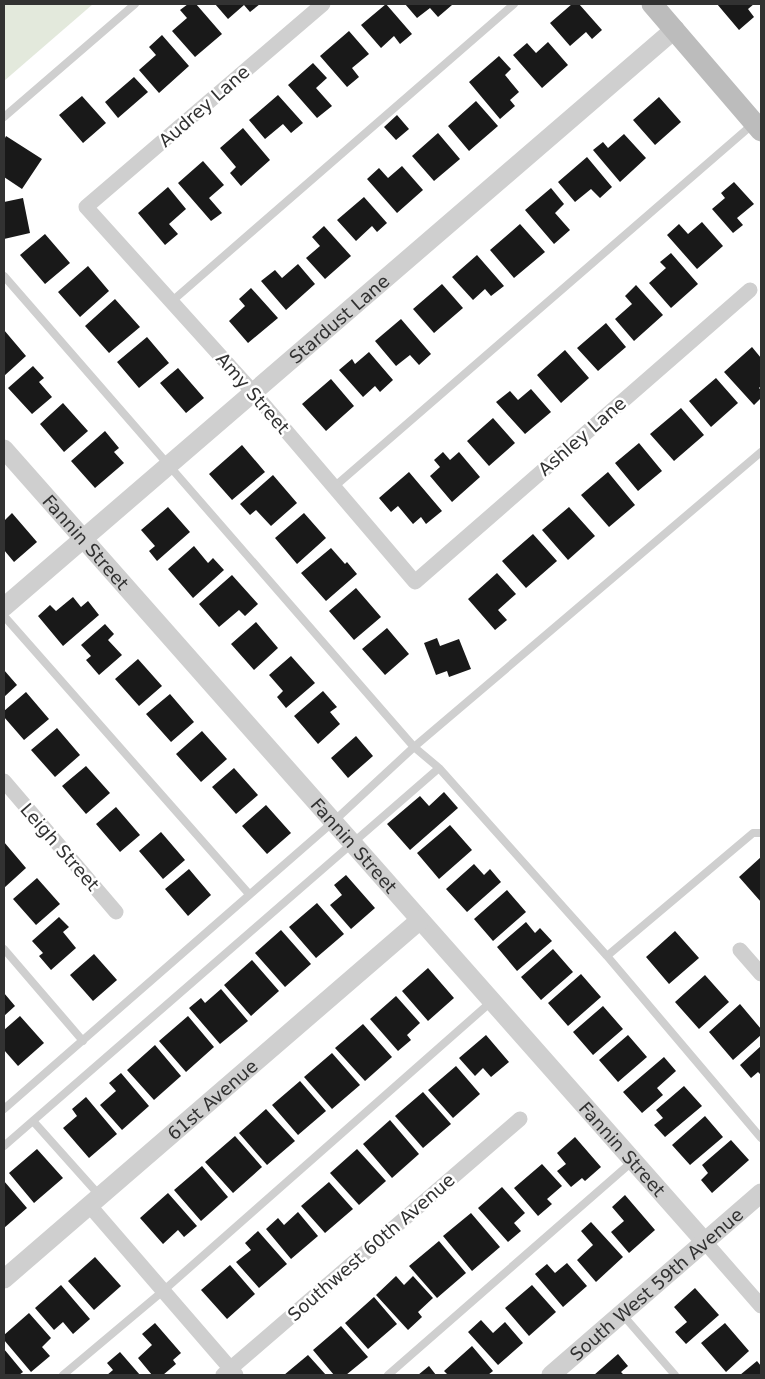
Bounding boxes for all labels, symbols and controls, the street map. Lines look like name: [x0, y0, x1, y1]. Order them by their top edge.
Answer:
street label: Audrey Lane: [154, 61, 254, 151]
street label: Stardust Lane: [285, 270, 393, 367]
street label: Amy Street: [212, 348, 294, 438]
street label: Ashley Lane: [534, 392, 630, 480]
street label: Fannin Street: [39, 490, 134, 594]
street label: Fannin Street: [307, 794, 402, 897]
street label: Leigh Street: [16, 799, 104, 895]
street label: 61st Avenue: [163, 1055, 261, 1144]
street label: Fannin Street: [575, 1097, 670, 1200]
street label: Southwest 60th Avenue: [283, 1169, 459, 1325]
street label: South West 59th Avenue: [565, 1203, 747, 1365]

